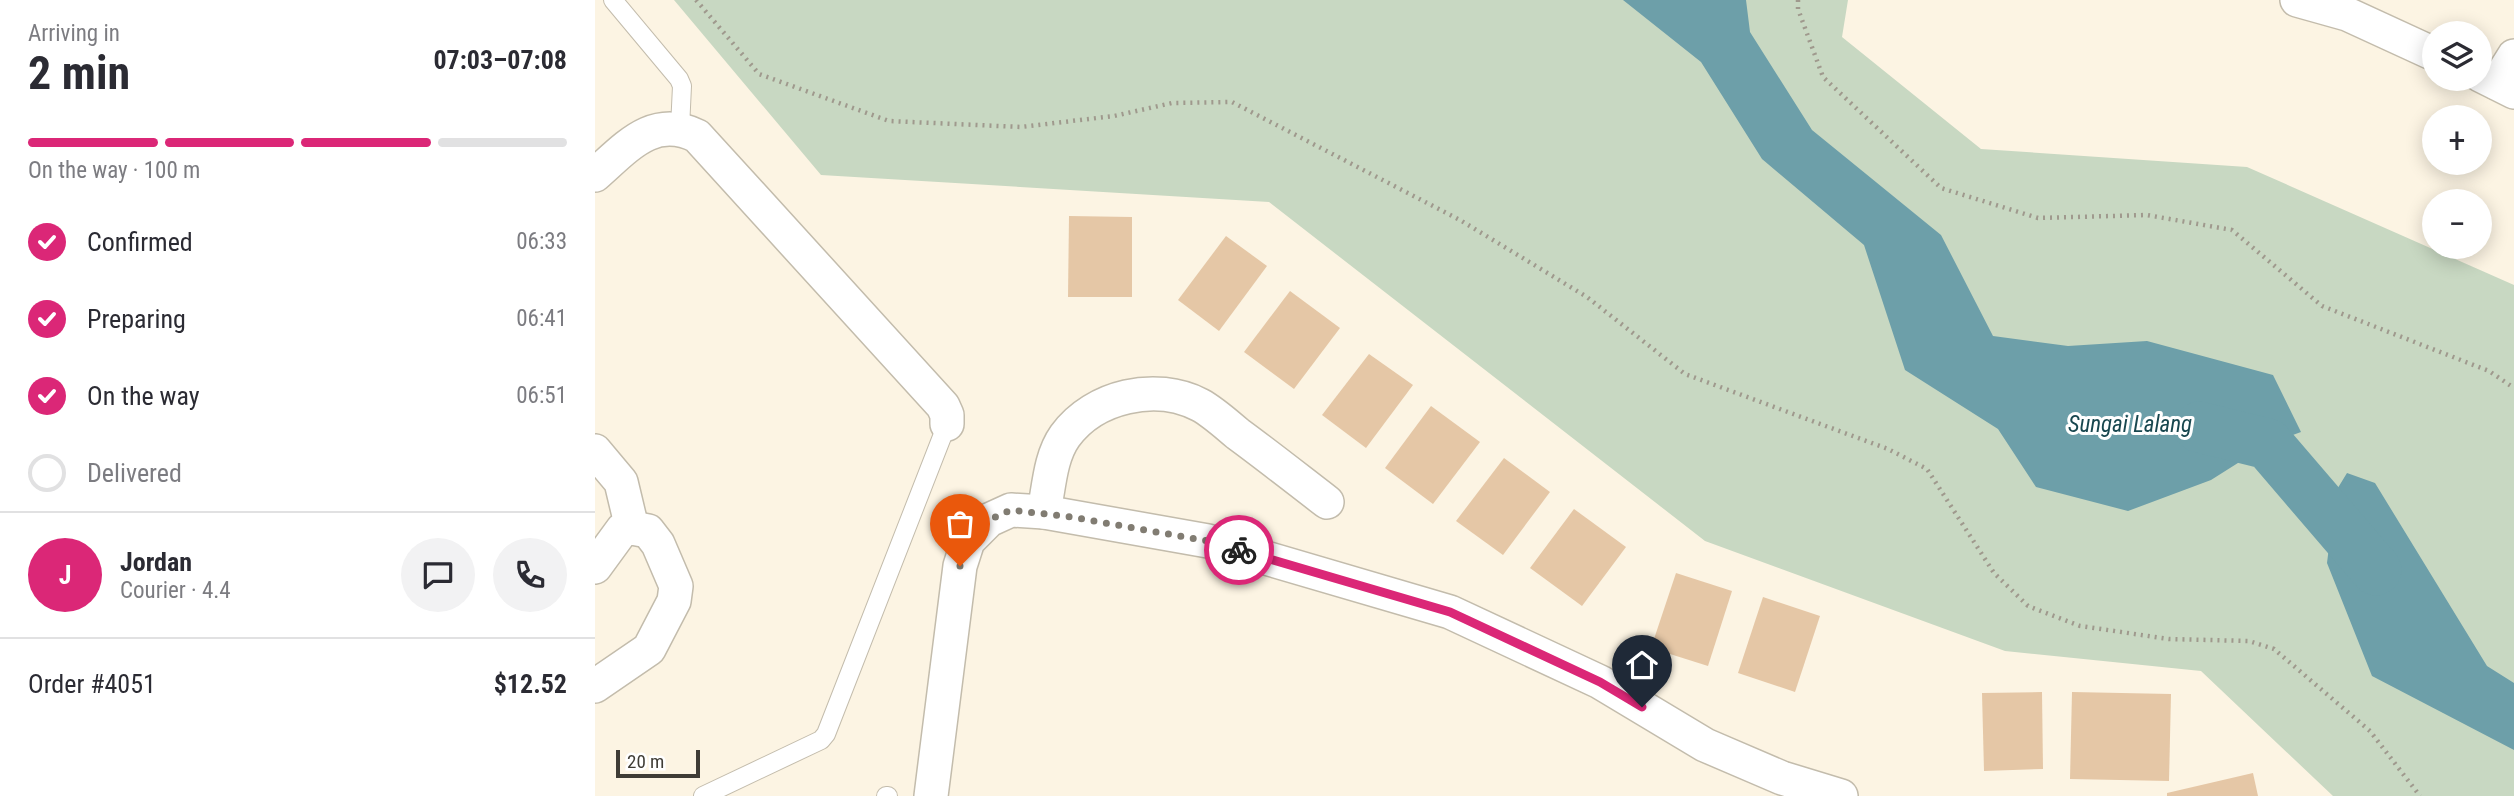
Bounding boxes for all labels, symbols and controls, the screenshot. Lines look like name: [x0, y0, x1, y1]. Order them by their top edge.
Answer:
text: Arriving in: [28, 20, 120, 47]
map controls: [2422, 21, 2492, 259]
button: layers: [2422, 21, 2492, 91]
text: 07:03–07:08: [433, 45, 567, 75]
text: 2 min: [28, 46, 130, 100]
button: +: [2422, 105, 2492, 175]
text: On the way · 100 m: [28, 157, 200, 184]
button: −: [2422, 189, 2492, 259]
icon: check: [28, 223, 66, 261]
text: Confirmed: [87, 227, 193, 257]
text: 06:33: [516, 228, 567, 255]
icon: check: [28, 300, 66, 338]
text: Preparing: [87, 304, 186, 334]
text: 06:41: [516, 305, 567, 332]
icon: check: [28, 377, 66, 415]
text: On the way: [87, 381, 200, 411]
text: 06:51: [516, 382, 567, 409]
water label: Sungai Lalang: [2068, 411, 2192, 438]
text: Delivered: [87, 458, 182, 488]
pin: [930, 494, 990, 566]
icon: bag: [941, 505, 979, 543]
courier: [1204, 515, 1274, 585]
icon: bike: [1220, 531, 1258, 569]
button: chat: [401, 538, 475, 612]
button: phone: [493, 538, 567, 612]
text: Jordan: [120, 547, 192, 577]
text: J: [59, 560, 71, 590]
text: Courier · 4.4: [120, 577, 231, 604]
pin: [1612, 635, 1672, 707]
icon: home: [1623, 646, 1661, 684]
text: Order #4051: [28, 669, 156, 699]
text: $12.52: [494, 669, 567, 699]
scale bar: [616, 747, 700, 779]
text: 20 m: [627, 750, 664, 773]

